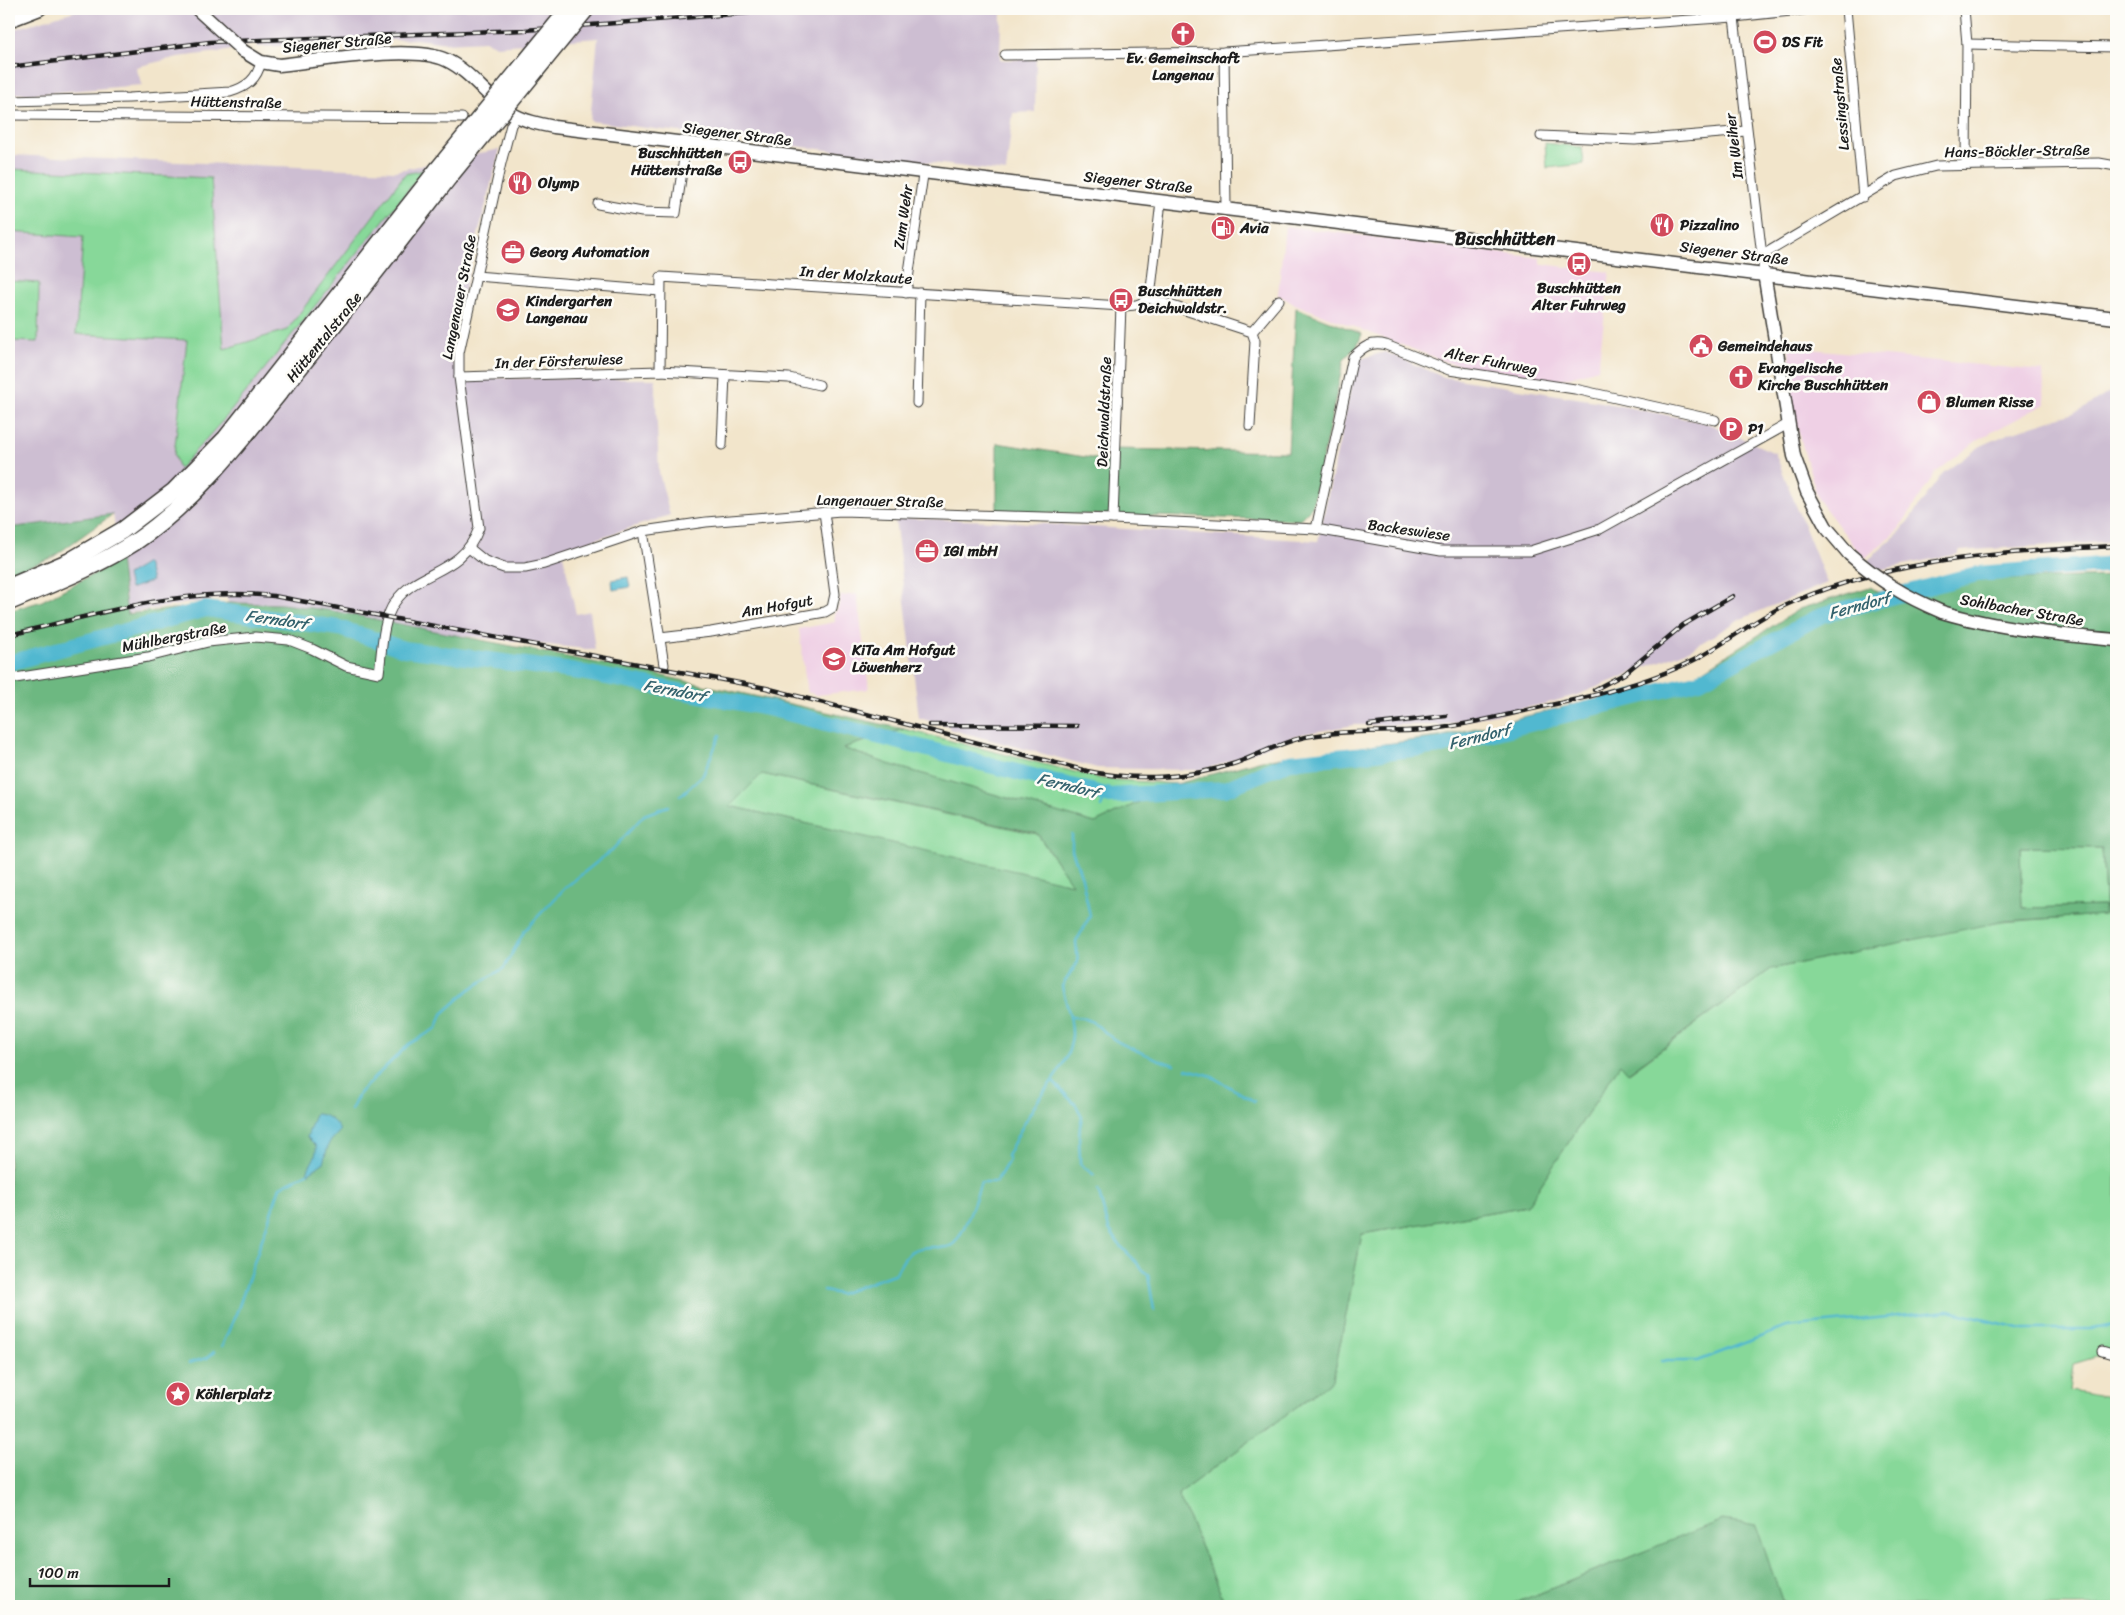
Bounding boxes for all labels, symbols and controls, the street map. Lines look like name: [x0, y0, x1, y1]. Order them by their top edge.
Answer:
church icon: Ev. Gemeinschaft Langenau: [1170, 21, 1196, 47]
street label: Siegener Straße: [281, 25, 393, 61]
sports icon: DS Fit: [1752, 29, 1778, 55]
place label: DS Fit: [1782, 29, 1824, 55]
place label: Ev. Gemeinschaft Langenau: [1126, 45, 1240, 88]
street label: Lessingstraße: [1823, 56, 1857, 151]
street label: Hüttenstraße: [190, 88, 282, 116]
street label: Im Weiher: [1717, 111, 1751, 181]
street label: Siegener Straße: [681, 114, 793, 154]
street label: Hans-Böckler-Straße: [1944, 137, 2090, 165]
place label: Buschhütten Hüttenstraße: [630, 140, 723, 183]
bus stop icon: Buschhütten Hüttenstraße: [727, 149, 753, 175]
street label: Siegener Straße: [1082, 163, 1194, 201]
restaurant icon: Olymp: [507, 170, 533, 196]
place label: Olymp: [537, 170, 579, 196]
street label: Zum Wehr: [886, 182, 921, 251]
restaurant icon: Pizzalino: [1649, 212, 1675, 238]
place label: Pizzalino: [1680, 212, 1740, 238]
fuel station icon: Avia: [1210, 215, 1236, 241]
place label: Avia: [1239, 215, 1269, 241]
district label: Buschhütten: [1455, 223, 1556, 255]
street label: Langenauer Straße: [434, 232, 484, 362]
street label: Siegener Straße: [1678, 233, 1790, 273]
office icon: Georg Automation: [500, 239, 526, 265]
place label: Georg Automation: [529, 239, 650, 265]
bus stop icon: Buschhütten Alter Fuhrweg: [1566, 251, 1592, 277]
street label: In der Molzkaute: [798, 258, 913, 292]
place label: Buschhütten Alter Fuhrweg: [1531, 275, 1626, 318]
place label: Buschhütten Deichwaldstr.: [1138, 278, 1228, 321]
street label: Hüttentalstraße: [279, 286, 369, 388]
bus stop icon: Buschhütten Deichwaldstr.: [1108, 287, 1134, 313]
place label: Kindergarten Langenau: [525, 288, 613, 331]
school or university icon: Kindergarten Langenau: [495, 297, 521, 323]
public building icon: Gemeindehaus: [1688, 333, 1714, 359]
place label: Gemeindehaus: [1717, 333, 1814, 359]
street label: Alter Fuhrweg: [1441, 339, 1540, 383]
street label: In der Försterwiese: [494, 346, 624, 376]
place label: Evangelische Kirche Buschhütten: [1757, 355, 1889, 398]
street label: Deichwaldstraße: [1089, 356, 1119, 468]
church icon: Evangelische Kirche Buschhütten: [1728, 364, 1754, 390]
shop icon: Blumen Risse: [1916, 389, 1942, 415]
place label: Blumen Risse: [1946, 389, 2034, 415]
parking icon: P1: [1718, 416, 1744, 442]
place label: P1: [1748, 416, 1764, 442]
street label: Langenauer Straße: [816, 487, 944, 515]
street label: Backeswiese: [1366, 511, 1452, 549]
office icon: IGI mbH: [914, 538, 940, 564]
place label: IGI mbH: [943, 538, 998, 564]
water label: Ferndorf: [1825, 582, 1898, 628]
street label: Sohlbacher Straße: [1958, 586, 2086, 634]
street label: Am Hofgut: [738, 587, 815, 625]
water label: Ferndorf: [244, 601, 315, 639]
street label: Mühlbergstraße: [120, 614, 228, 660]
place label: KiTa Am Hofgut Löwenherz: [851, 637, 956, 680]
school or university icon: KiTa Am Hofgut Löwenherz: [821, 646, 847, 672]
water label: Ferndorf: [642, 670, 713, 712]
water label: Ferndorf: [1445, 714, 1518, 758]
water label: Ferndorf: [1034, 764, 1106, 808]
place icon: Köhlerplatz: [165, 1381, 191, 1407]
place label: Köhlerplatz: [195, 1381, 273, 1407]
scale bar: [30, 1555, 169, 1587]
text: 100 m: [38, 1560, 79, 1586]

